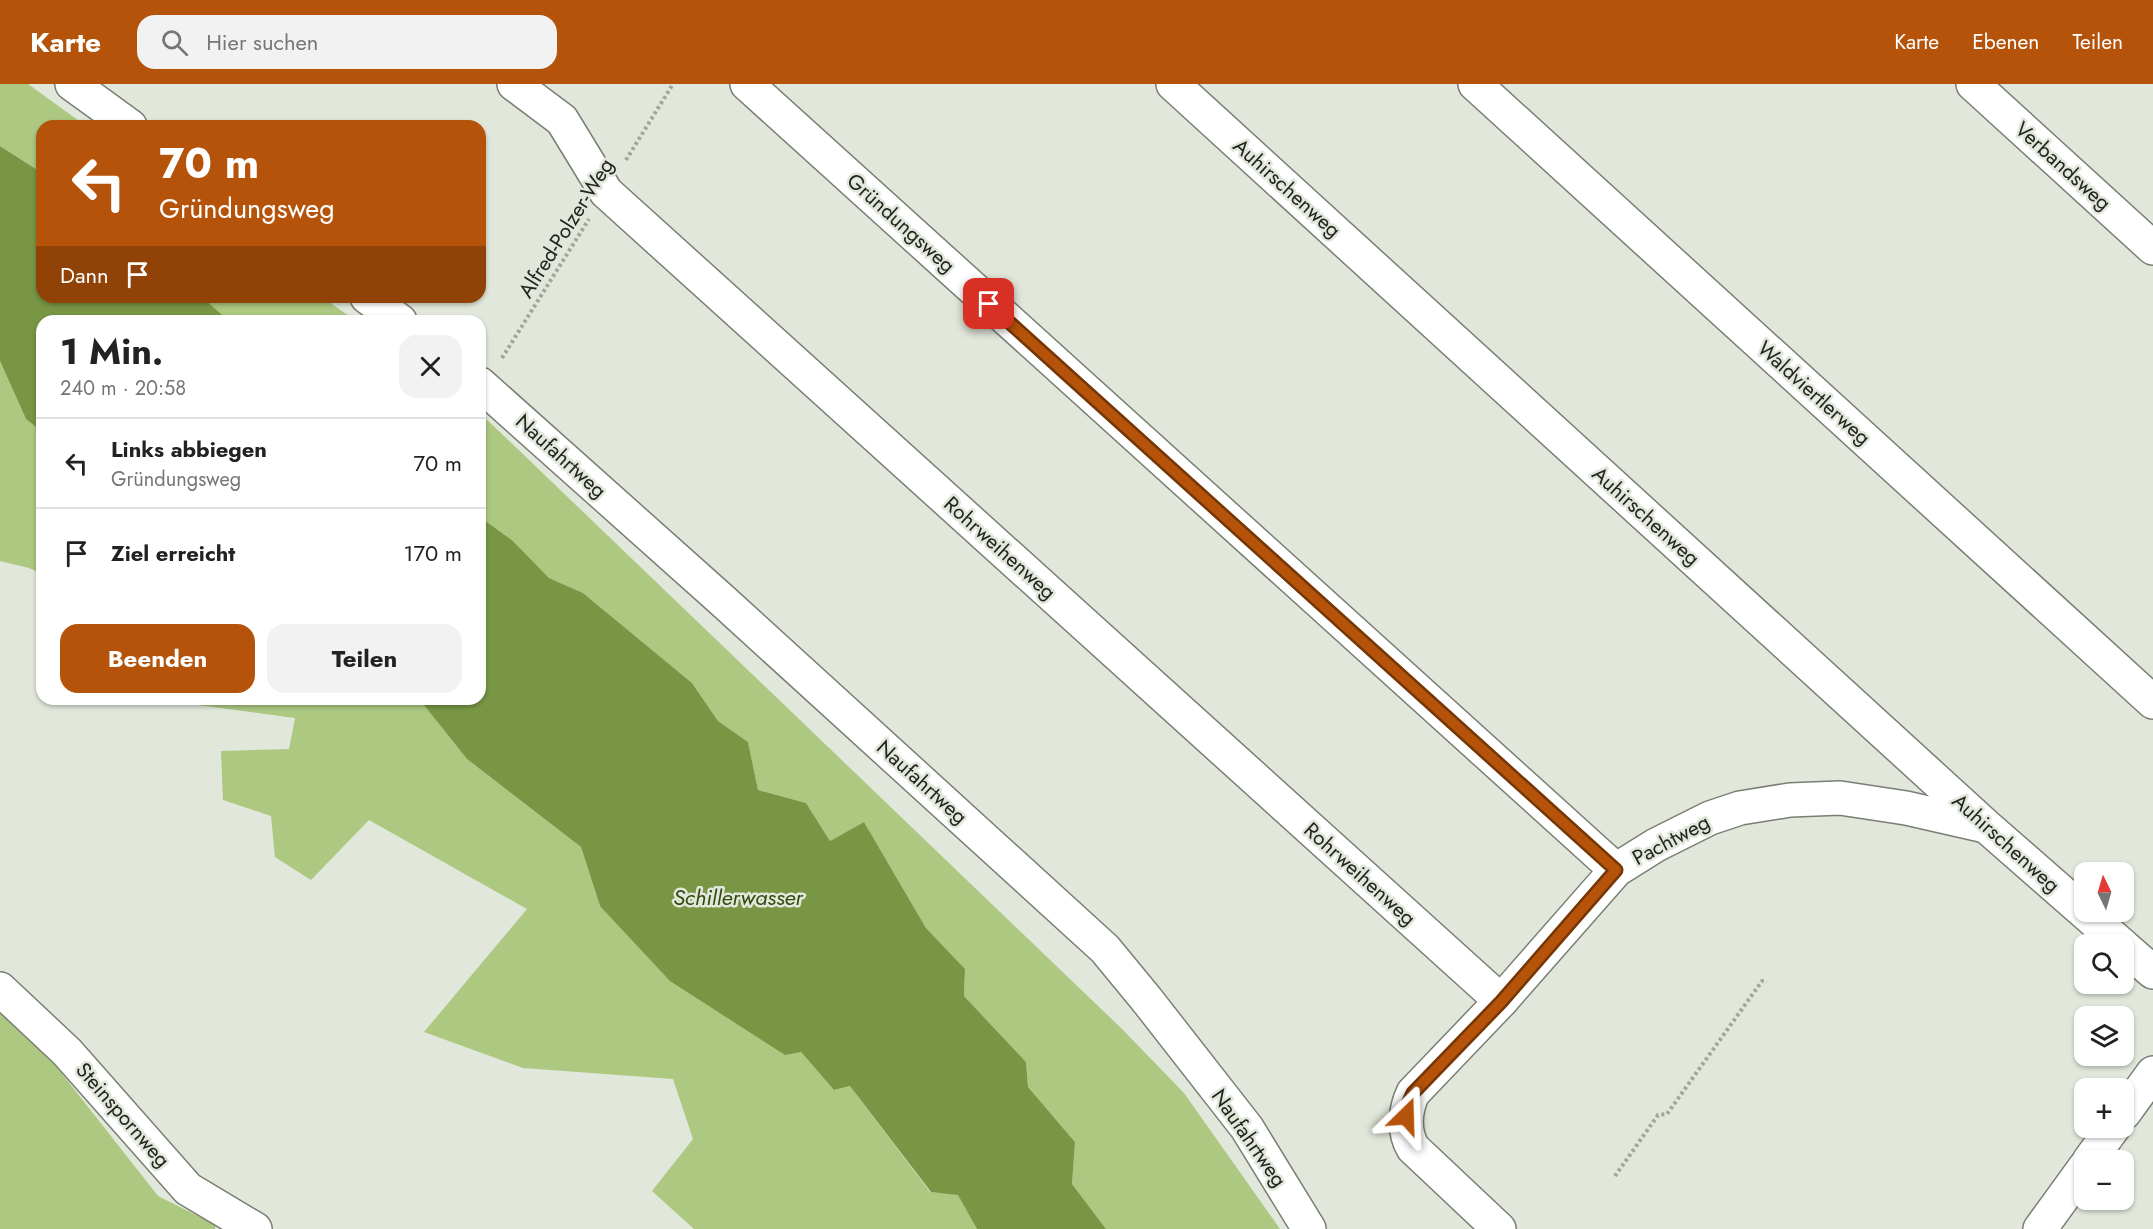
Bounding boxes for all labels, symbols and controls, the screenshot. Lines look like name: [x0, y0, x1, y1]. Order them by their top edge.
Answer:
search box: [137, 15, 557, 69]
text: Karte: [30, 22, 101, 63]
icon: search: [158, 26, 191, 59]
text: Hier suchen: [206, 26, 318, 58]
text: Karte: [1894, 27, 1939, 57]
text: Ebenen: [1972, 27, 2039, 57]
text: Teilen: [2072, 27, 2123, 57]
street label: Verbandsweg: [2008, 115, 2118, 217]
street label: Auhirschenweg: [1226, 131, 1348, 245]
text: 70 m: [159, 133, 259, 194]
icon: left: [60, 144, 138, 222]
street label: Alfred-Polzer-Weg: [511, 152, 621, 304]
street label: Gründungsweg: [840, 166, 962, 280]
text: Gründungsweg: [159, 189, 335, 228]
icon: arrive: [121, 258, 154, 291]
text: Dann: [60, 259, 109, 291]
pin: [963, 278, 1014, 329]
icon: arrive: [972, 287, 1005, 320]
text: 1 Min.: [60, 325, 163, 377]
street label: Waldviertlerweg: [1751, 334, 1877, 452]
button: close: [399, 335, 462, 398]
text: 240 m · 20:58: [60, 374, 186, 403]
street label: Naufahrtweg: [509, 407, 613, 505]
text: Links abbiegen: [111, 433, 267, 465]
icon: left: [60, 447, 93, 480]
text: 70 m: [413, 447, 462, 479]
street label: Auhirschenweg: [1585, 459, 1707, 573]
text: Gründungsweg: [111, 465, 241, 494]
street label: Rohrweihenweg: [937, 489, 1063, 607]
icon: arrive: [60, 537, 93, 570]
text: Ziel erreicht: [111, 537, 235, 569]
text: 170 m: [404, 537, 462, 569]
button: Beenden: [60, 624, 255, 693]
button: Teilen: [267, 624, 462, 693]
street label: Naufahrtweg: [870, 733, 974, 831]
street label: Auhirschenweg: [1945, 786, 2067, 900]
street label: Pachtweg: [1627, 807, 1715, 873]
street label: Rohrweihenweg: [1297, 815, 1423, 933]
north arrow: [2074, 862, 2134, 922]
map controls: [2074, 862, 2134, 1210]
water label: Schillerwasser: [673, 881, 805, 913]
button: search: [2074, 934, 2134, 994]
button: layers: [2074, 1006, 2134, 1066]
street label: Steinspornweg: [69, 1056, 177, 1174]
button: +: [2074, 1078, 2134, 1138]
street label: Naufahrtweg: [1204, 1083, 1294, 1193]
position arrow: [1374, 1084, 1438, 1148]
button: −: [2074, 1150, 2134, 1210]

